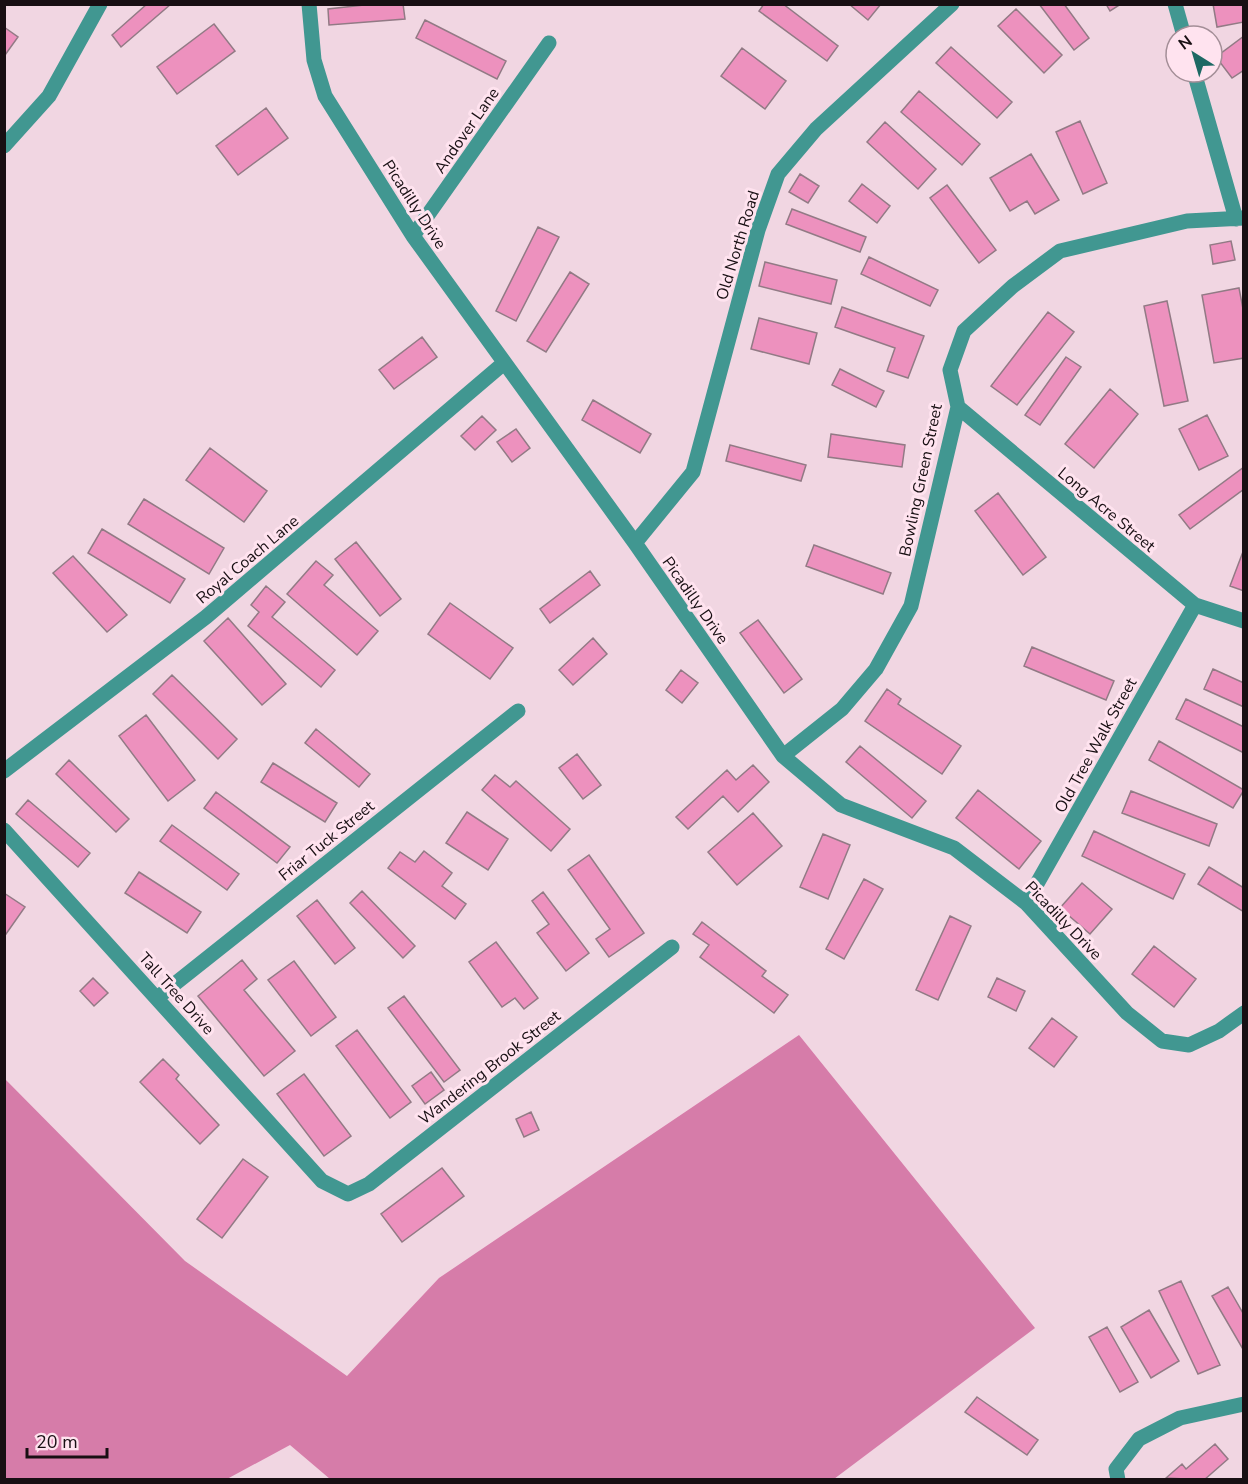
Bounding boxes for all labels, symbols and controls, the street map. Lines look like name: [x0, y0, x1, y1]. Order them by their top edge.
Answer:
north arrow: [1164, 24, 1224, 84]
text: N: [1174, 30, 1197, 55]
street label: Andover Lane: [429, 83, 505, 178]
street label: Picadilly Drive: [377, 156, 451, 253]
street label: Old North Road: [711, 188, 765, 303]
street label: Bowling Green Street: [894, 402, 948, 558]
street label: Long Acre Street: [1053, 462, 1160, 557]
street label: Royal Coach Lane: [192, 510, 304, 609]
street label: Picadilly Drive: [657, 552, 734, 649]
street label: Old Tree Walk Street: [1050, 674, 1142, 817]
street label: Friar Tuck Street: [274, 795, 379, 886]
street label: Picadilly Drive: [1020, 876, 1107, 965]
street label: Tall Tree Drive: [133, 948, 219, 1040]
street label: Wandering Brook Street: [414, 1005, 565, 1130]
scale bar: [27, 1421, 106, 1459]
text: 20 m: [36, 1430, 78, 1454]

